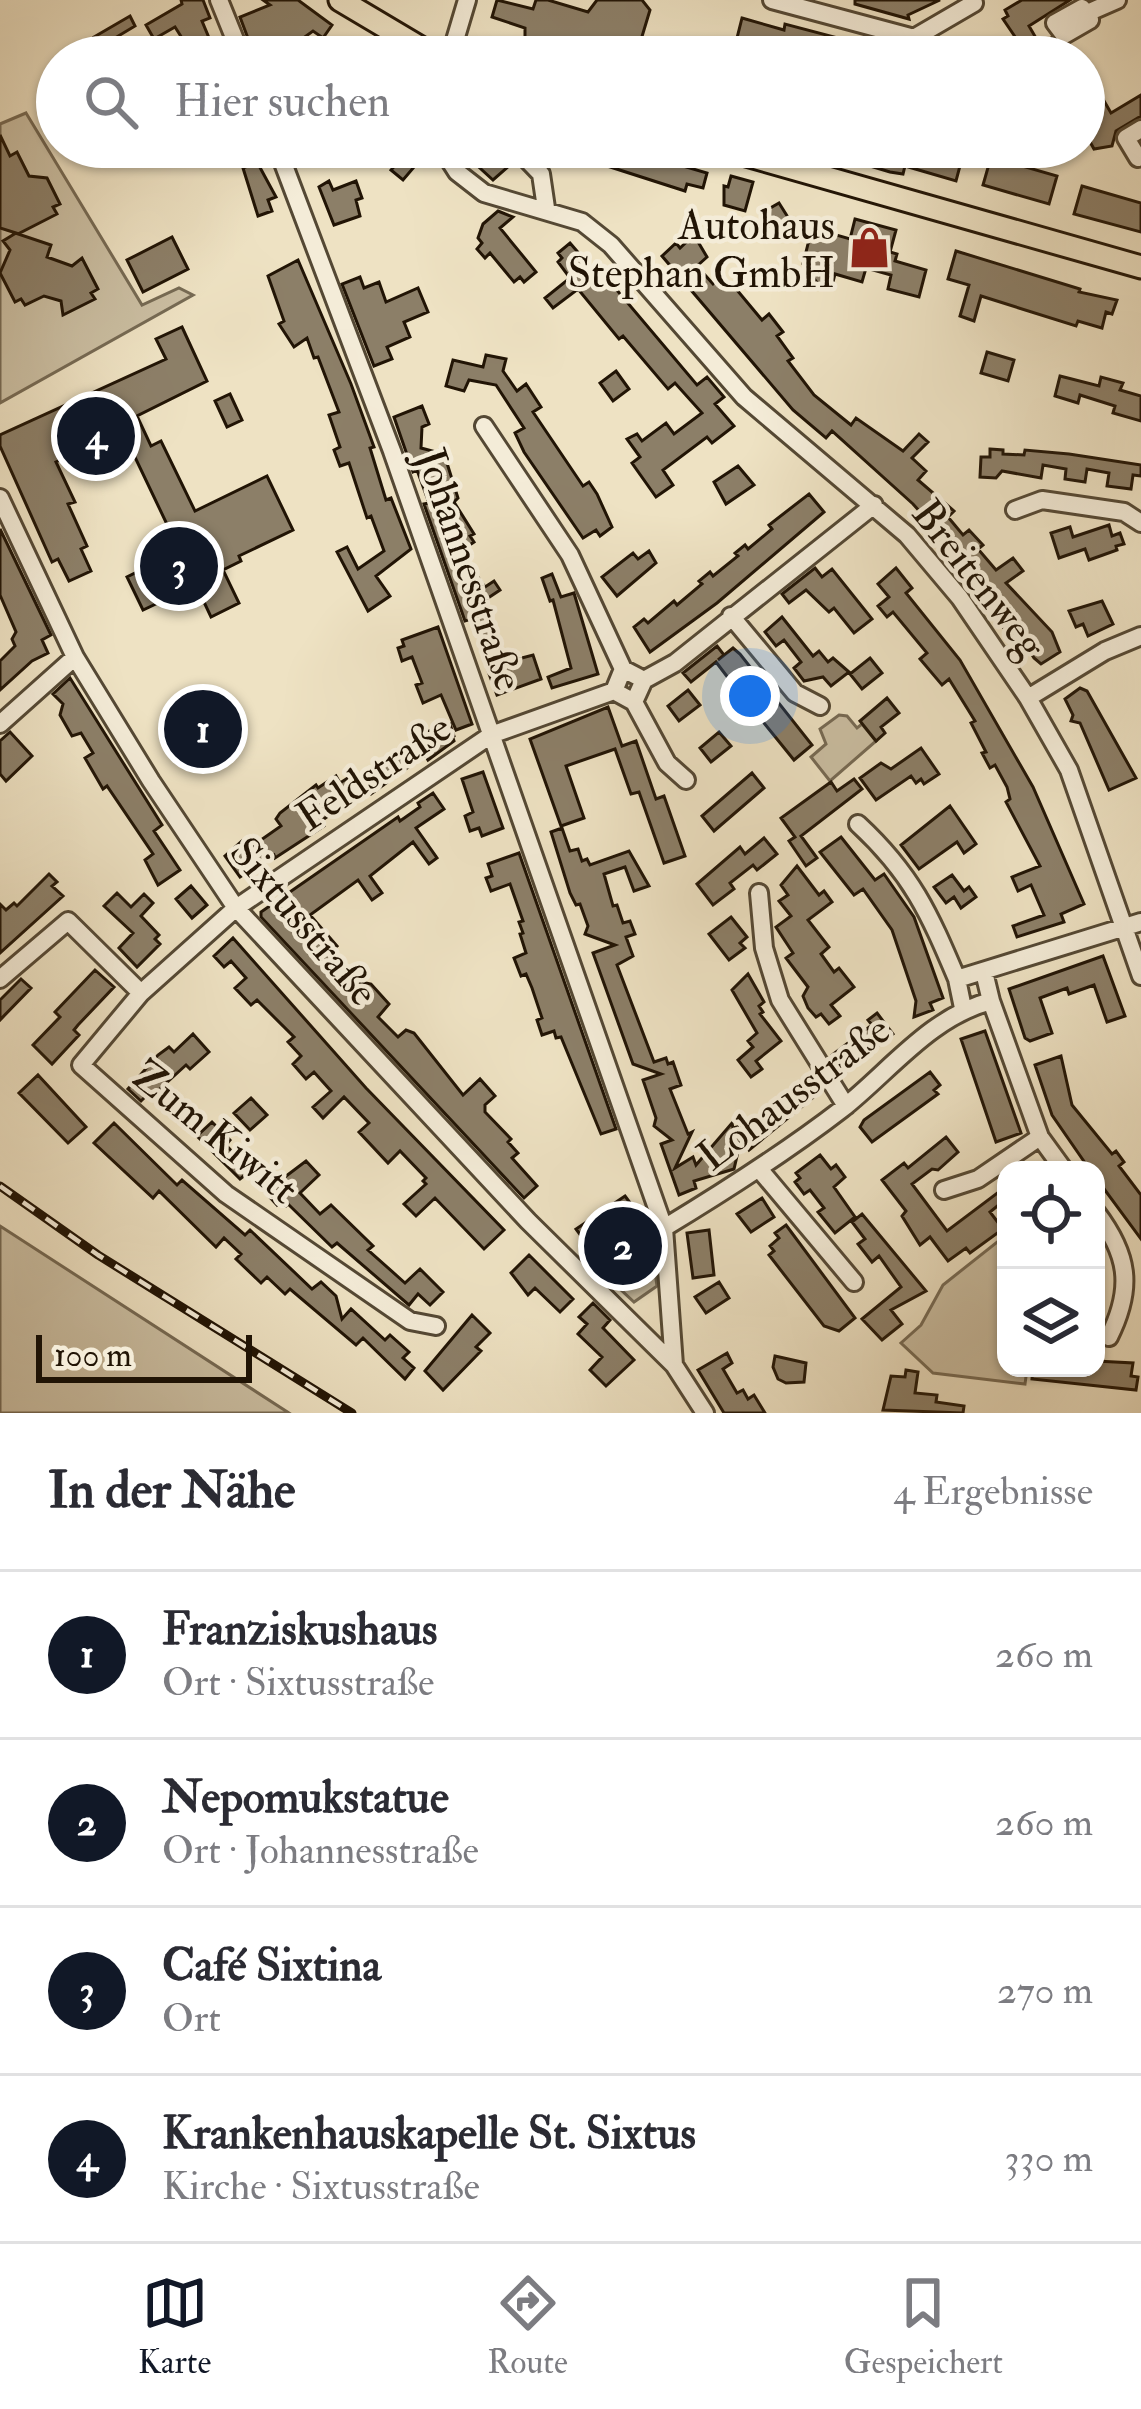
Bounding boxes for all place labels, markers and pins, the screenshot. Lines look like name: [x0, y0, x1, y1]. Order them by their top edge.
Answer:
place label: Autohaus Stephan GmbH: [568, 200, 835, 300]
shop icon: Autohaus Stephan GmbH: [846, 225, 892, 271]
pin: 4: [57, 391, 135, 481]
pin: 3: [140, 521, 218, 611]
pin: 1: [164, 684, 242, 774]
pin: 2: [584, 1201, 662, 1291]

